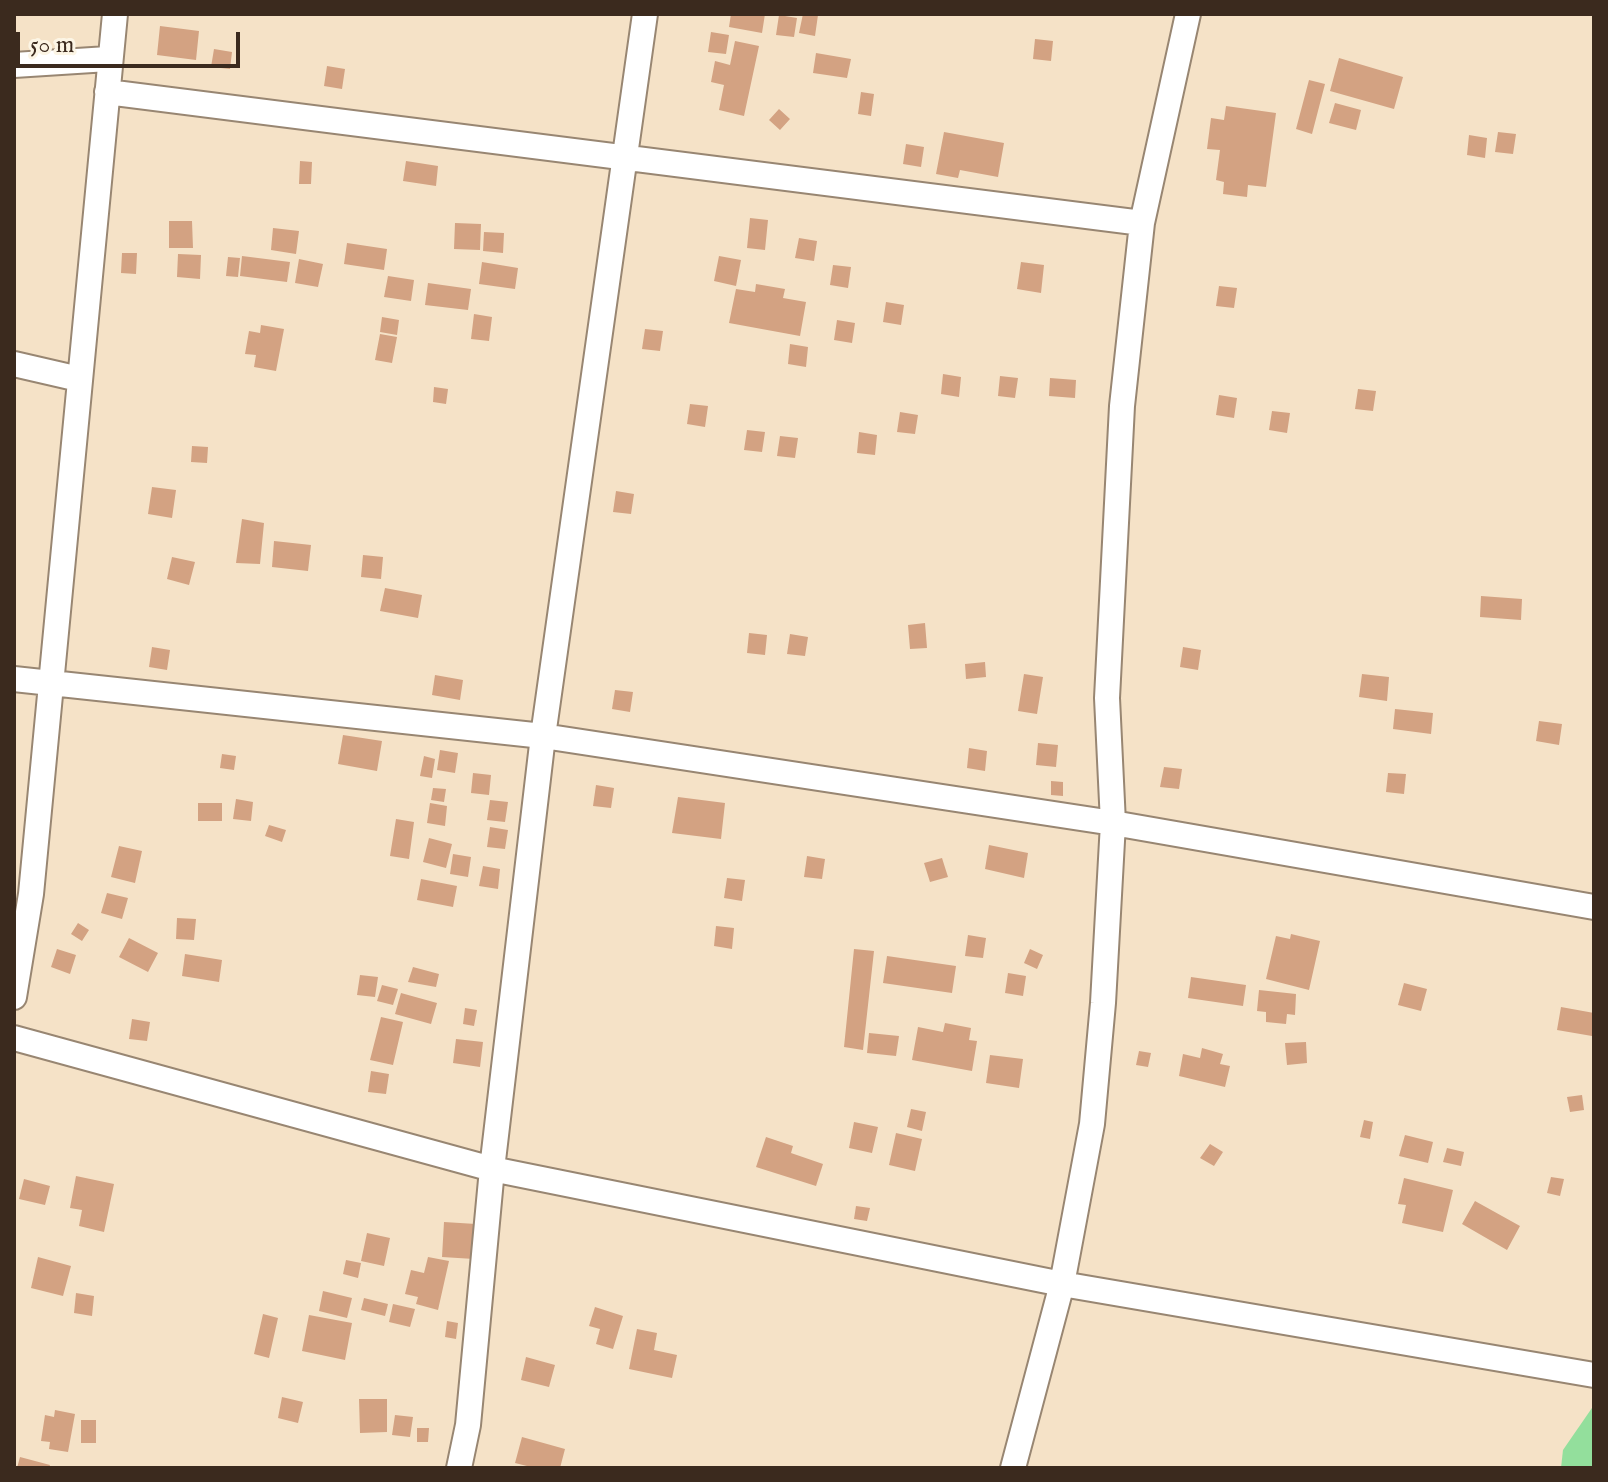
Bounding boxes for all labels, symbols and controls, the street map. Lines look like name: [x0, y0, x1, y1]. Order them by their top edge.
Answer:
scale bar: [20, 16, 244, 66]
text: 50 m: [30, 30, 74, 61]

